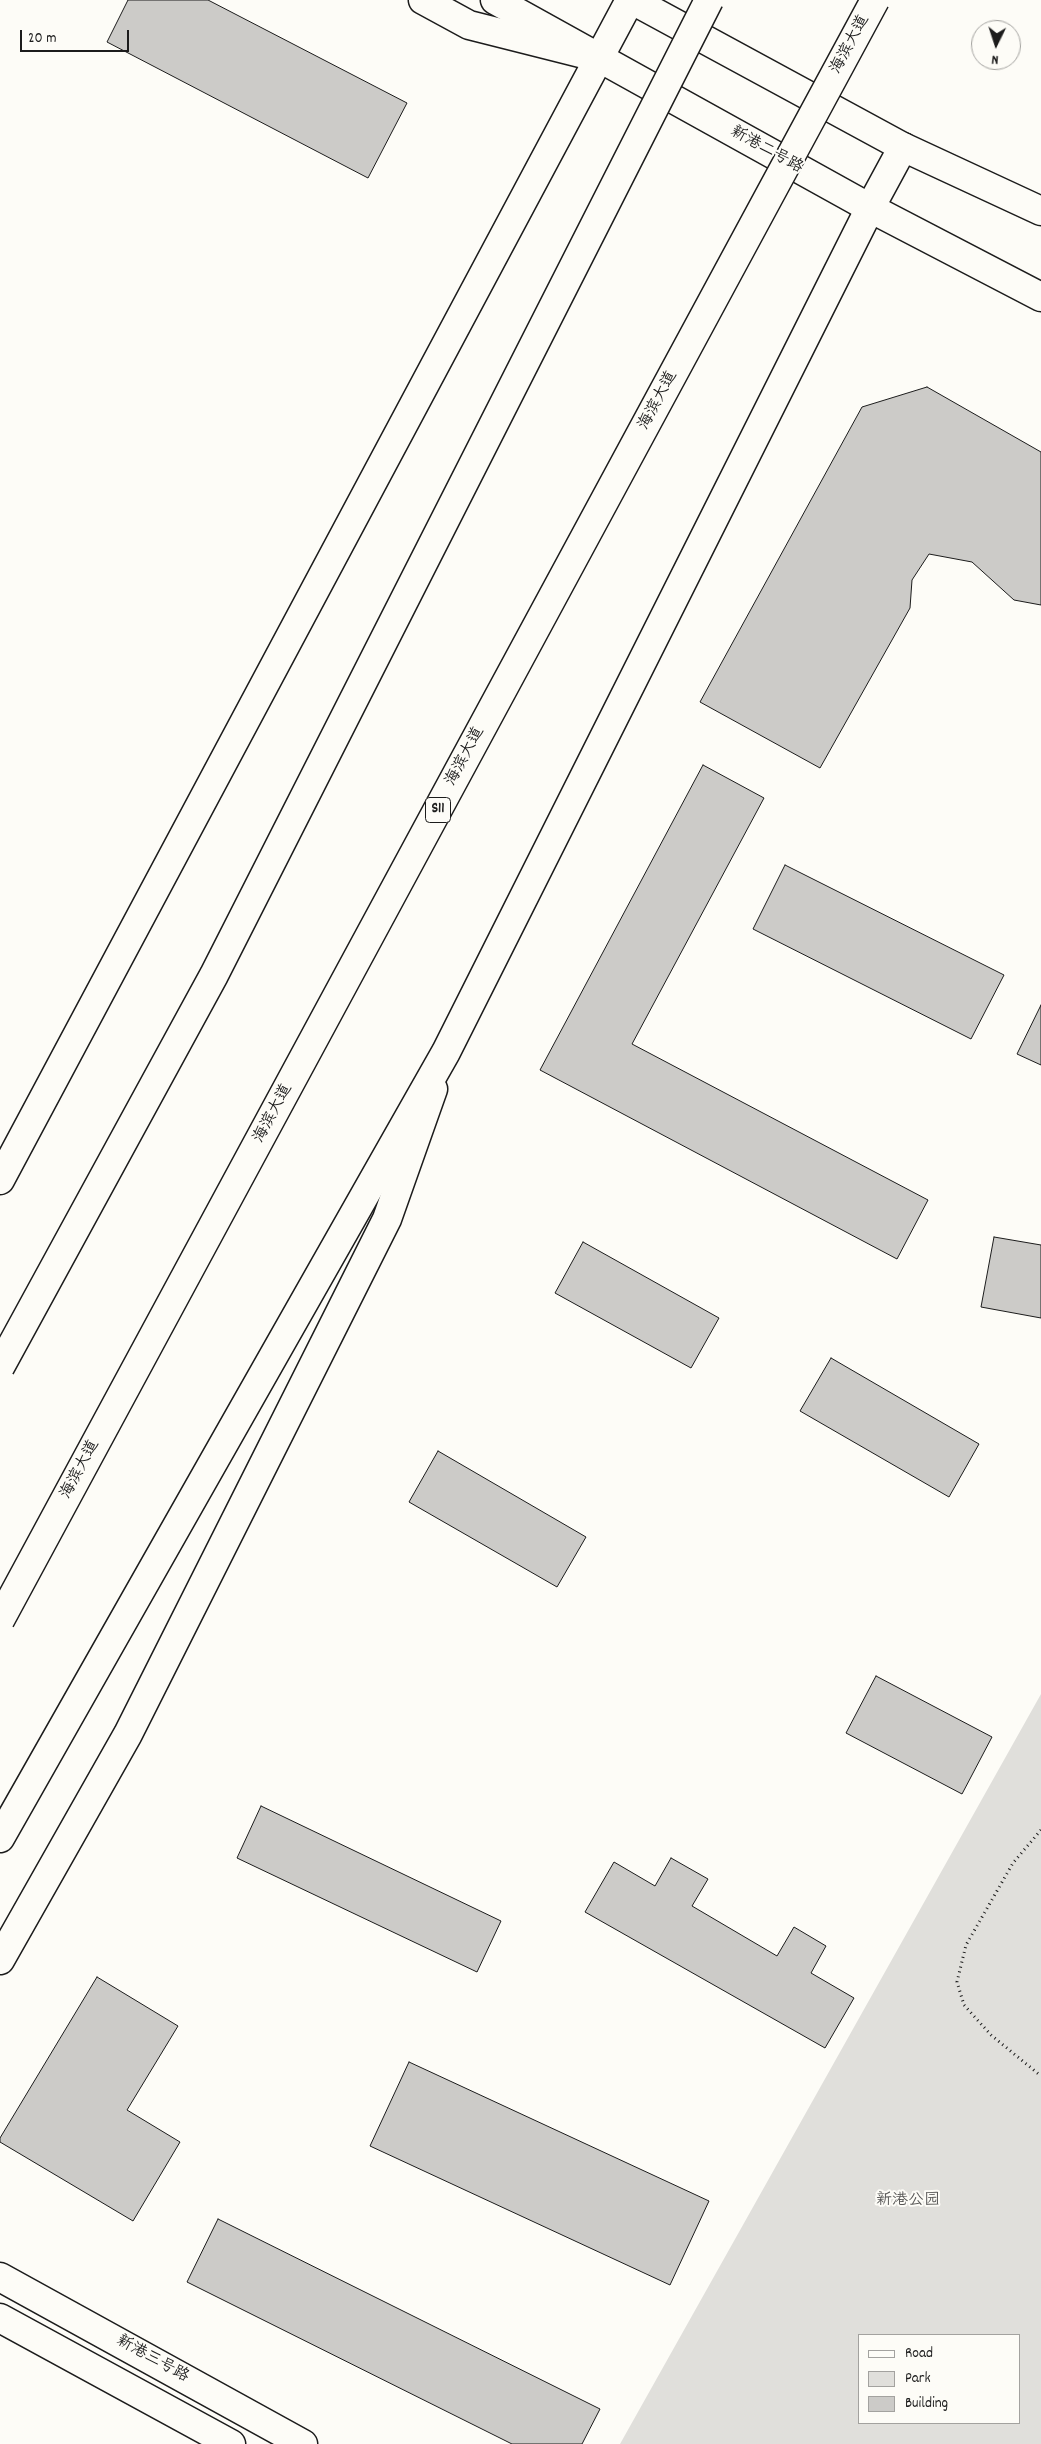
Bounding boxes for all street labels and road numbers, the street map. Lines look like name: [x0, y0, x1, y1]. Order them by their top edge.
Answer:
street label: 海滨大道: [828, 12, 874, 78]
street label: 新港二号路: [726, 123, 806, 179]
street label: 海滨大道: [636, 368, 682, 434]
street label: 海滨大道: [443, 724, 489, 790]
road number: S11: [426, 798, 450, 822]
street label: 海滨大道: [251, 1081, 297, 1147]
street label: 海滨大道: [58, 1437, 104, 1503]
street label: 新港三号路: [112, 2332, 192, 2388]

